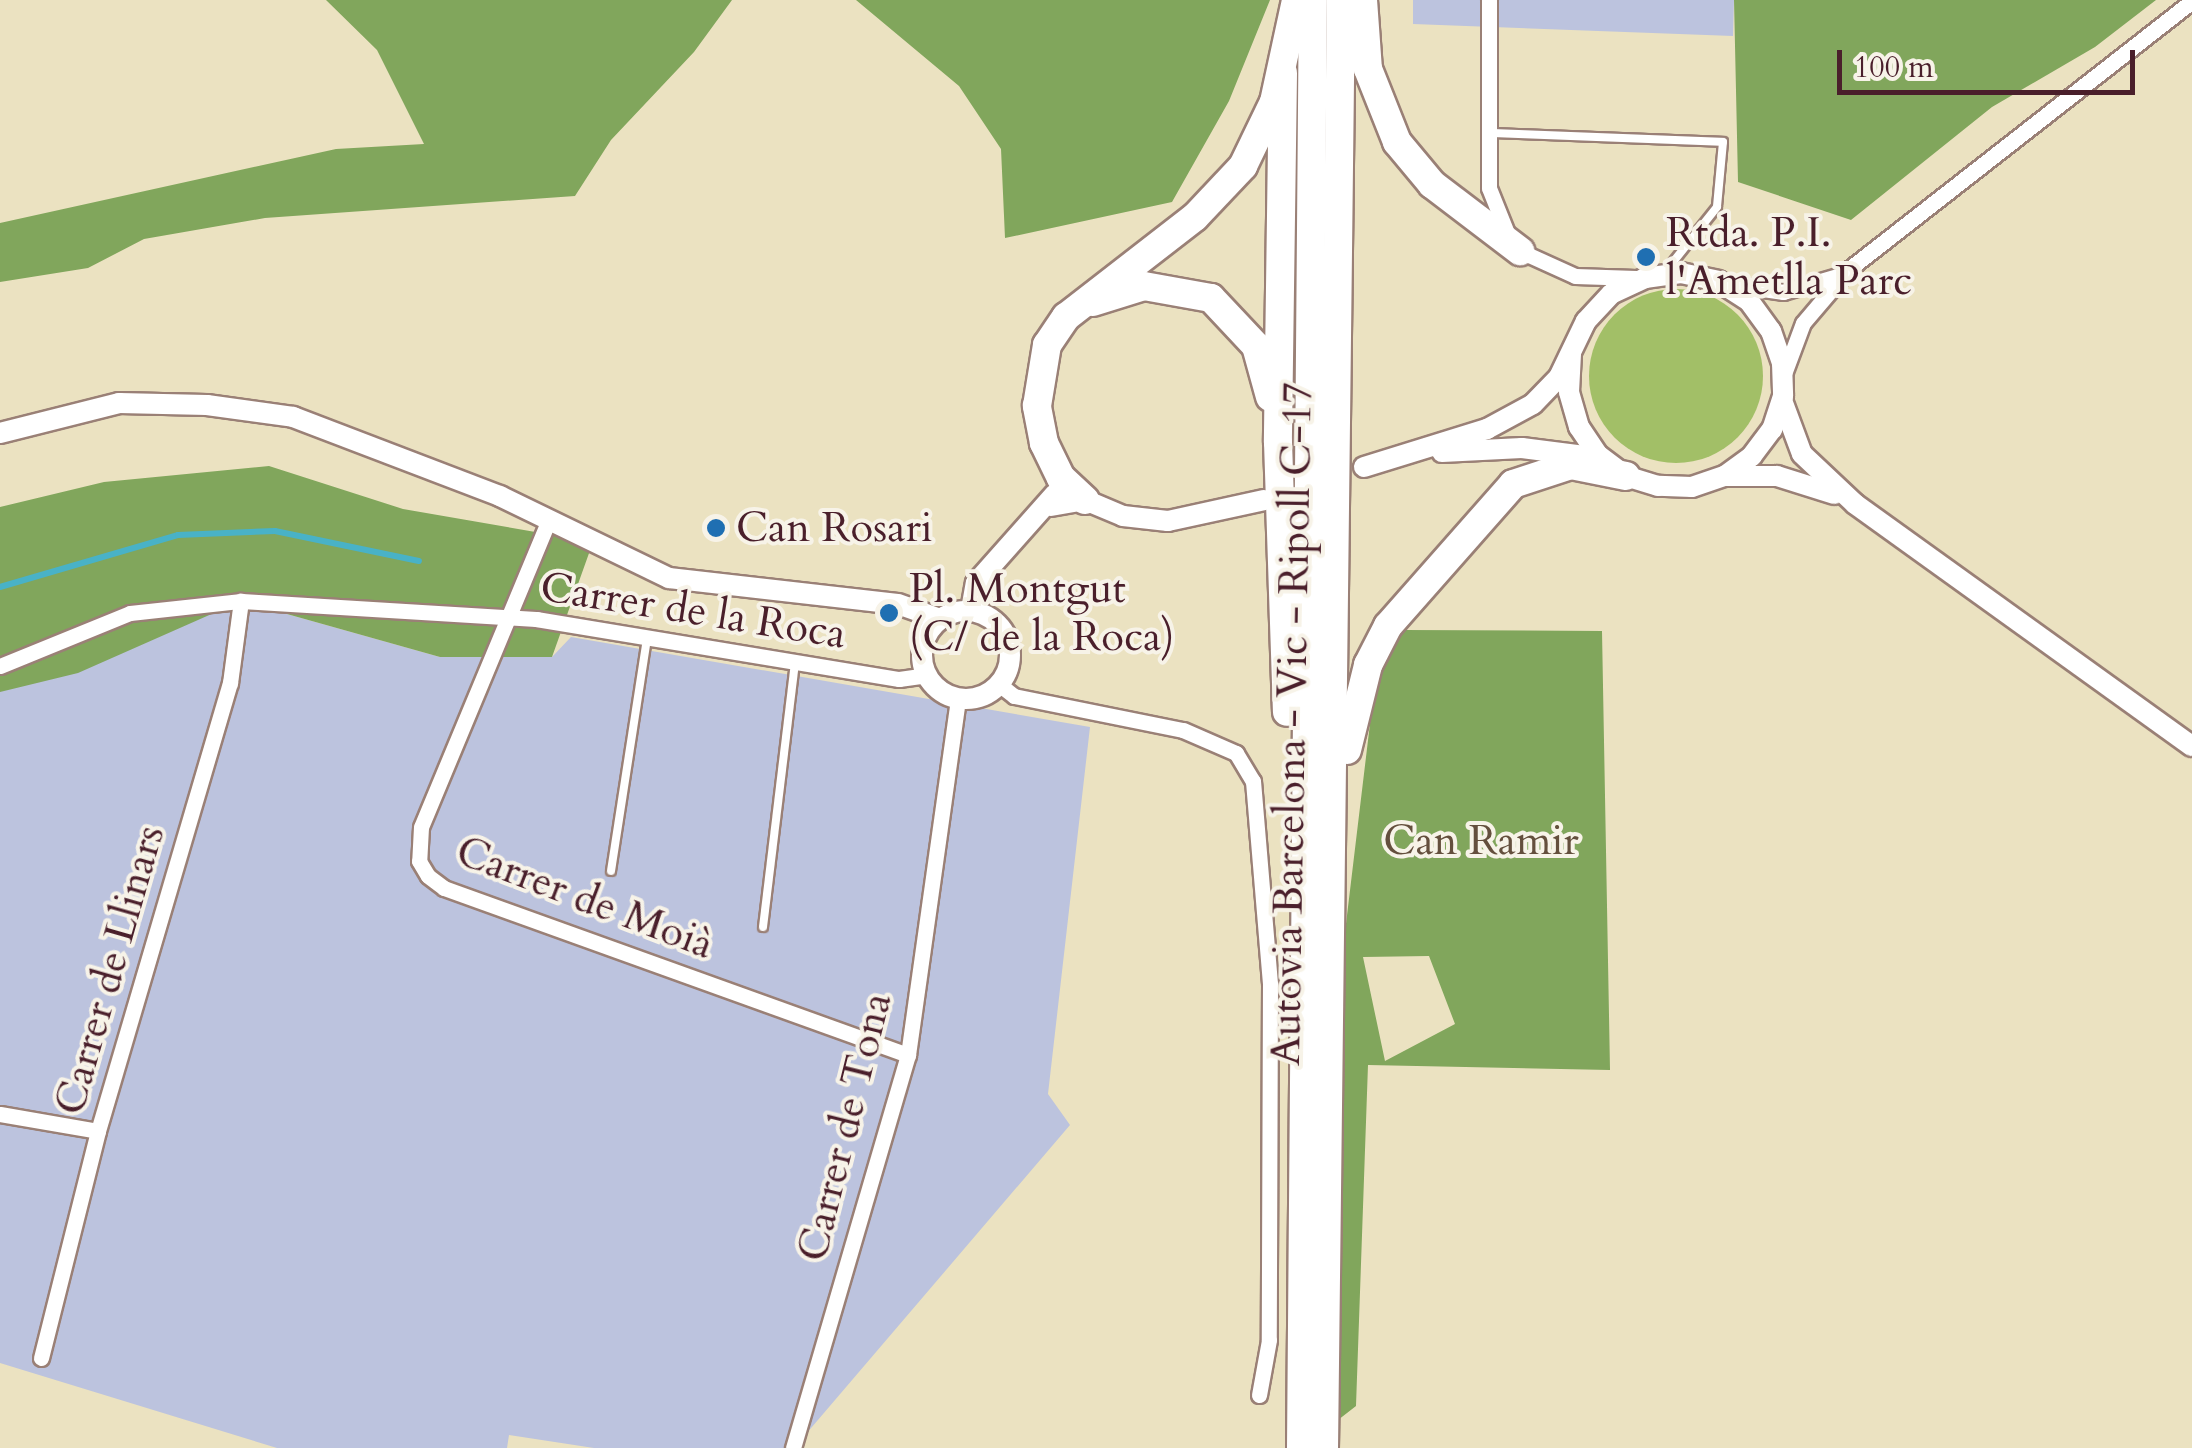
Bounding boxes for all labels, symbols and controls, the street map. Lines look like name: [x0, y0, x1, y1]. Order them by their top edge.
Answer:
scale bar: [1842, 30, 2140, 92]
text: 100 m: [1854, 47, 1934, 88]
place label: Rtda. P.I. l'Ametlla Parc: [1666, 208, 1912, 306]
marker: Rtda. P.I. l'Ametlla Parc: [1635, 246, 1657, 268]
street label: Autovia Barcelona - Vic - Ripoll C-17: [1261, 382, 1323, 1066]
place label: Can Rosari: [736, 503, 933, 553]
marker: Can Rosari: [705, 517, 727, 539]
street label: Carrer de la Roca: [537, 562, 849, 660]
place label: Pl. Montgut (C/ de la Roca): [909, 564, 1175, 662]
marker: Pl. Montgut (C/ de la Roca): [878, 602, 900, 624]
park label: Can Ramir: [1383, 816, 1579, 866]
street label: Carrer de Llinars: [45, 820, 175, 1120]
street label: Carrer de Moià: [449, 826, 721, 970]
street label: Carrer de Tona: [787, 988, 903, 1266]

